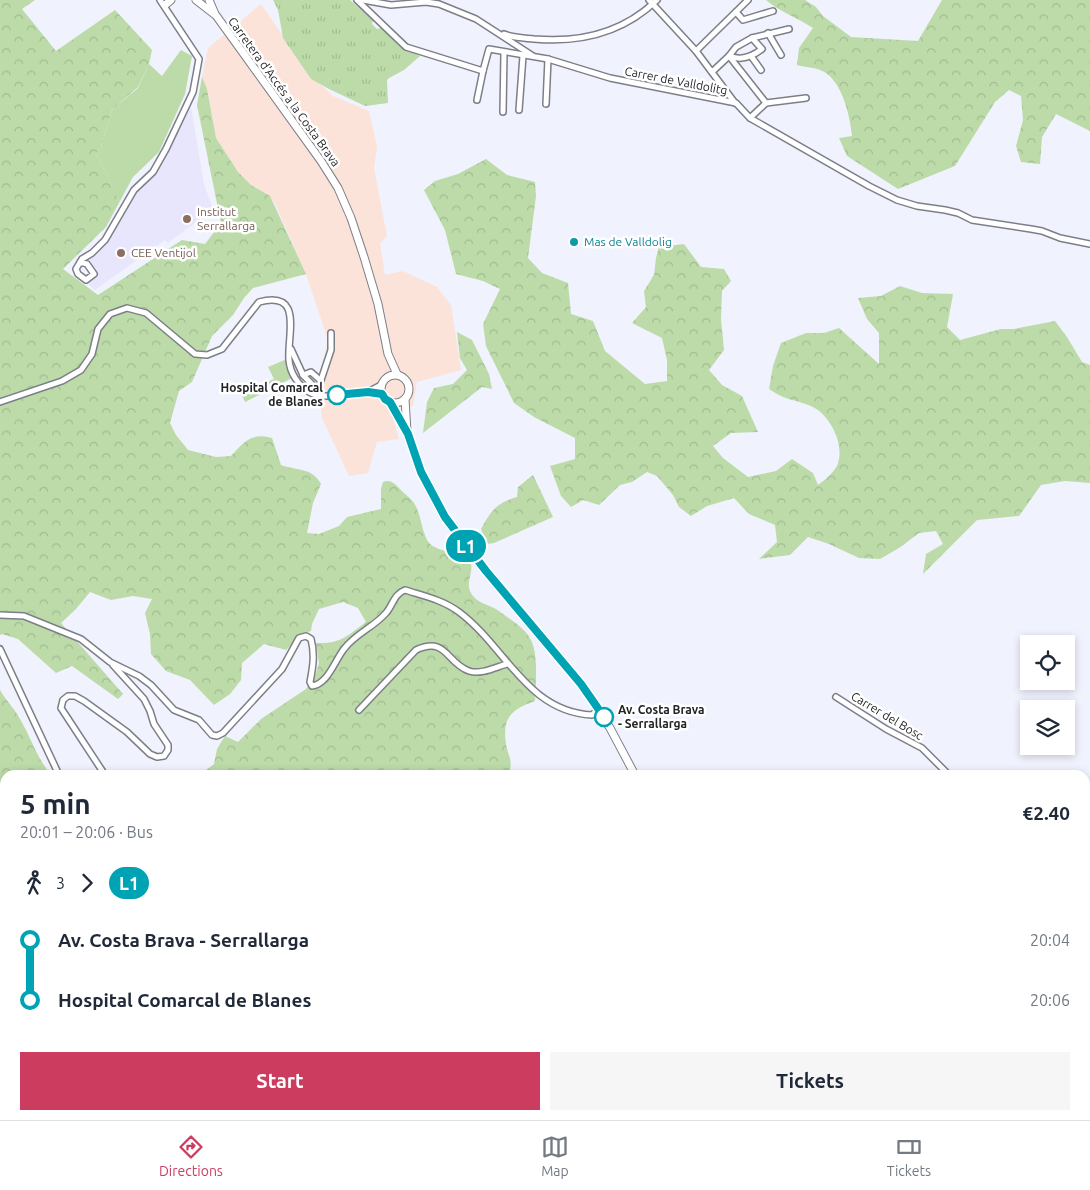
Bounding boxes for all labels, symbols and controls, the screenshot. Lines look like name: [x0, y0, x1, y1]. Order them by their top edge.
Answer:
street label: Carretera d'Accés a la Costa Brava: [226, 15, 343, 169]
street label: Carrer de Valldolitg: [624, 64, 729, 97]
place label: Institut Serrallarga: [197, 205, 255, 232]
marker: Institut Serrallarga: [181, 213, 193, 225]
place label: Mas de Valldolig: [584, 235, 672, 248]
marker: Mas de Valldolig: [568, 236, 580, 248]
place label: CEE Ventijol: [131, 246, 196, 259]
marker: CEE Ventijol: [115, 247, 127, 259]
place label: Hospital Comarcal de Blanes: [221, 381, 323, 408]
marker: Hospital Comarcal de Blanes: [327, 385, 347, 405]
line badge: L1: [444, 530, 488, 562]
text: L1: [456, 536, 476, 556]
map controls: [1020, 635, 1075, 755]
button: locate: [1020, 635, 1075, 690]
street label: Carrer del Bosc: [849, 689, 926, 742]
button: layers: [1020, 700, 1075, 755]
place label: Av. Costa Brava - Serrallarga: [618, 703, 705, 730]
marker: Av. Costa Brava - Serrallarga: [594, 707, 614, 727]
text: 5 min: [20, 788, 91, 819]
text: €2.40: [1022, 802, 1070, 824]
text: 20:01 – 20:06 · Bus: [20, 823, 153, 841]
icon: walk: [20, 869, 48, 897]
icon: forward: [73, 869, 101, 897]
text: L1: [119, 873, 139, 893]
text: 3: [56, 874, 65, 892]
text: Av. Costa Brava - Serrallarga: [58, 929, 309, 951]
text: 20:04: [1030, 931, 1070, 949]
text: Hospital Comarcal de Blanes: [58, 989, 311, 1011]
text: 20:06: [1030, 991, 1070, 1009]
button: Start: [20, 1052, 540, 1110]
button: Tickets: [550, 1052, 1070, 1110]
tab: Directions: [159, 1133, 223, 1179]
tab: Map: [541, 1133, 569, 1179]
tab: Tickets: [887, 1133, 931, 1179]

